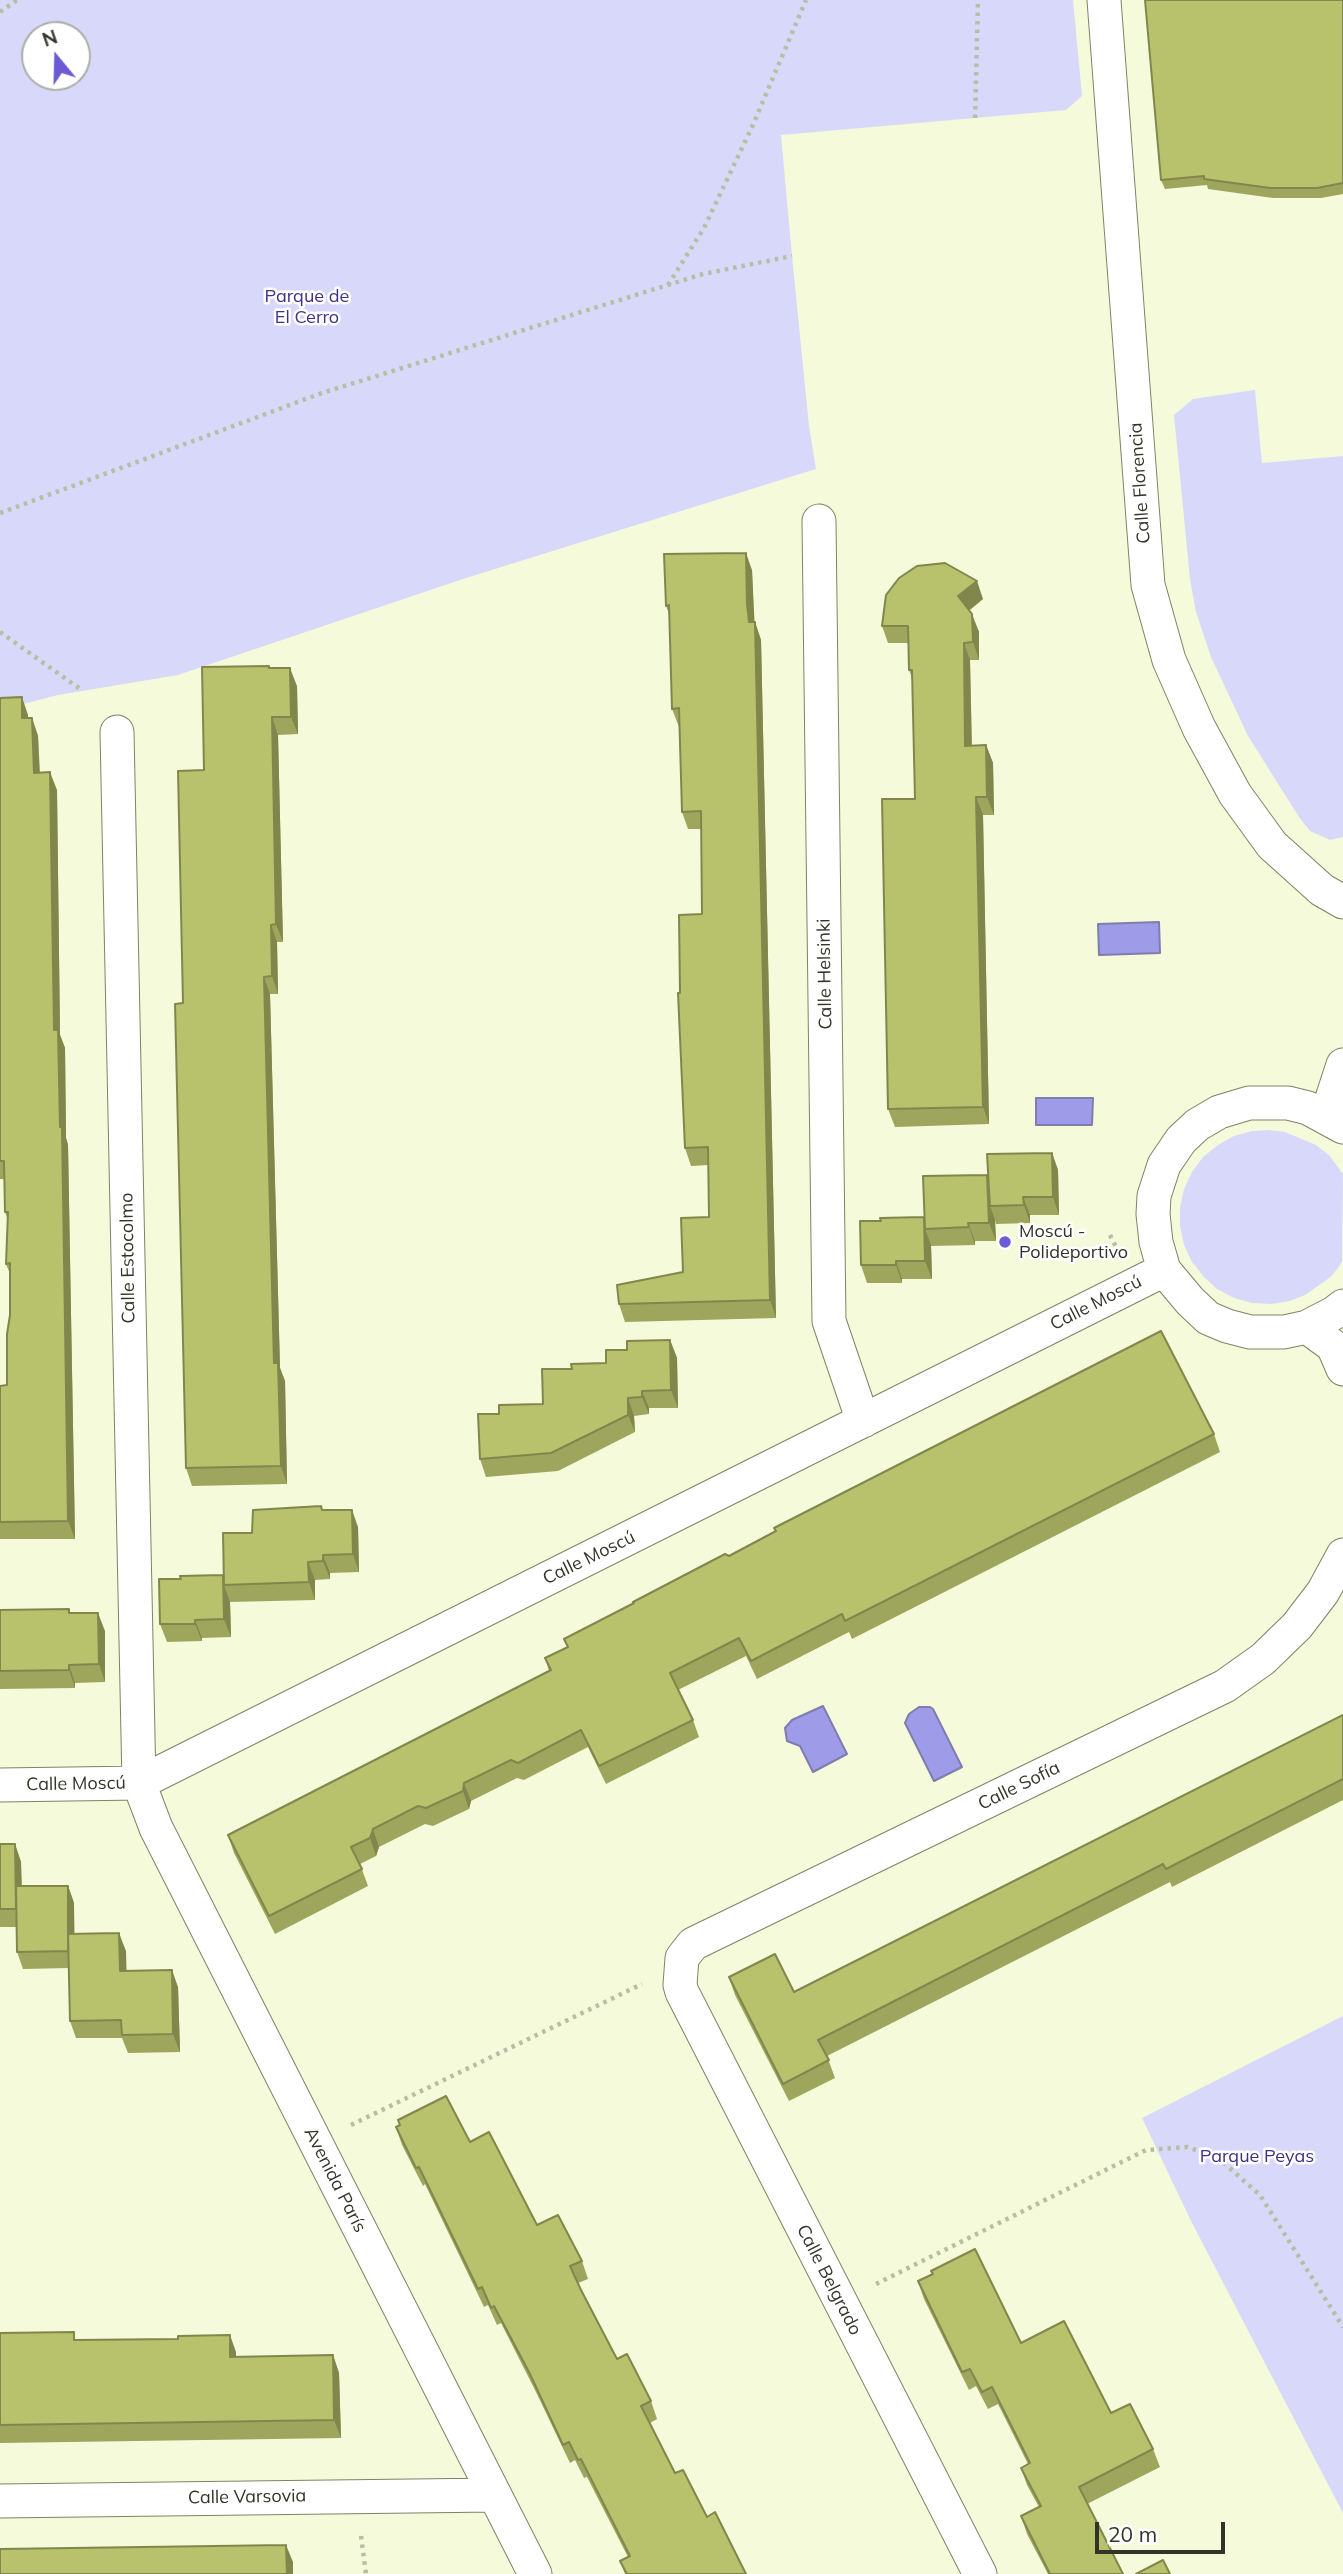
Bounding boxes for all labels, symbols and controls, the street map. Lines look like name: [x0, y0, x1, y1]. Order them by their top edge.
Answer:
north arrow: [21, 21, 91, 91]
text: N: [39, 24, 61, 52]
park label: Parque de El Cerro: [265, 286, 349, 328]
street label: Calle Florencia: [1125, 422, 1155, 544]
street label: Calle Helsinki: [813, 918, 837, 1030]
street label: Calle Estocolmo: [116, 1192, 140, 1324]
place label: Moscú - Polideportivo: [1019, 1221, 1128, 1264]
marker: Moscú - Polideportivo: [997, 1234, 1013, 1250]
street label: Calle Moscú: [1047, 1271, 1145, 1335]
street label: Calle Moscú: [539, 1526, 639, 1590]
street label: Calle Sofía: [975, 1757, 1063, 1815]
street label: Calle Moscú: [26, 1772, 126, 1796]
street label: Avenida París: [299, 2124, 371, 2236]
park label: Parque Peyas: [1200, 2146, 1314, 2168]
street label: Calle Belgrado: [792, 2221, 866, 2339]
street label: Calle Varsovia: [188, 2485, 306, 2509]
scale bar: [1098, 2508, 1228, 2552]
text: 20 m: [1108, 2521, 1157, 2547]

